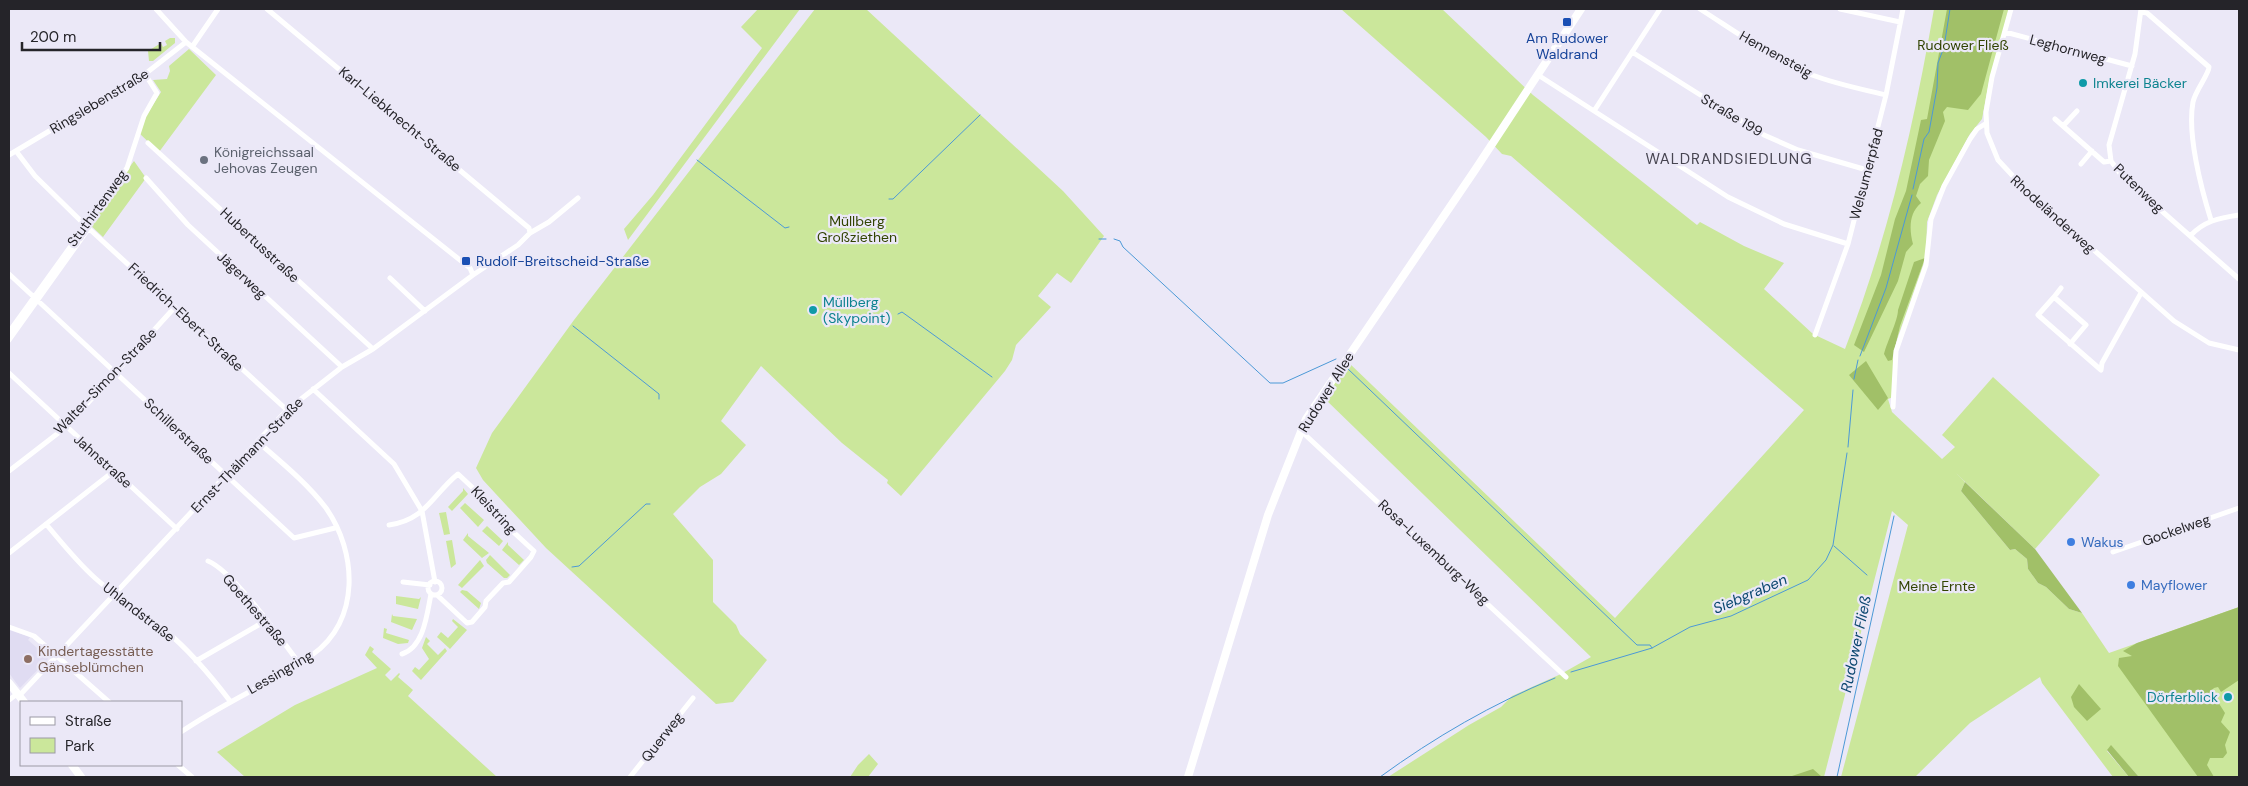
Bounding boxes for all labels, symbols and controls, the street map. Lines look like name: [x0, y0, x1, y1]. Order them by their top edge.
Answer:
marker: Am Rudower Waldrand: [1561, 16, 1573, 28]
scale bar: [22, 20, 160, 52]
text: 200 m: [30, 27, 76, 47]
street label: Hennensteig: [1736, 27, 1816, 82]
place label: Am Rudower Waldrand: [1526, 29, 1608, 63]
street label: Leghornweg: [2028, 30, 2108, 68]
park label: Rudower Fließ: [1917, 36, 2009, 54]
street label: Karl-Liebknecht-Straße: [335, 62, 465, 176]
street label: Ringslebenstraße: [46, 64, 152, 138]
place label: Imkerei Bäcker: [2093, 74, 2187, 92]
marker: Imkerei Bäcker: [2077, 77, 2089, 89]
street label: Straße 199: [1698, 89, 1766, 141]
street label: Welsumerpfad: [1845, 126, 1887, 222]
place label: Königreichssaal Jehovas Zeugen: [214, 143, 317, 177]
district label: WALDRANDSIEDLUNG: [1645, 149, 1813, 169]
marker: Königreichssaal Jehovas Zeugen: [198, 154, 210, 166]
street label: Putenweg: [2110, 159, 2168, 217]
street label: Stuthirtenweg: [63, 166, 131, 250]
street label: Rhodeländerweg: [2007, 171, 2099, 257]
street label: Hubertusstraße: [217, 204, 303, 286]
park label: Müllberg Großziethen: [817, 212, 897, 246]
street label: Jägerweg: [213, 247, 271, 303]
place label: Rudolf-Breitscheid-Straße: [476, 252, 649, 270]
marker: Rudolf-Breitscheid-Straße: [460, 255, 472, 267]
street label: Friedrich-Ebert-Straße: [125, 259, 247, 375]
place label: Müllberg (Skypoint): [823, 293, 890, 327]
marker: Müllberg (Skypoint): [807, 304, 819, 316]
street label: Walter-Simon-Straße: [50, 324, 160, 438]
street label: Rudower Allee: [1294, 348, 1358, 436]
street label: Ernst-Thälmann-Straße: [187, 393, 307, 517]
street label: Schillerstraße: [140, 394, 218, 468]
street label: Jahnstraße: [70, 430, 136, 492]
street label: Kleistring: [467, 482, 521, 538]
street label: Rosa-Luxemburg-Weg: [1374, 496, 1494, 609]
street label: Gockelweg: [2140, 510, 2213, 550]
place label: Wakus: [2081, 533, 2124, 551]
marker: Wakus: [2065, 536, 2077, 548]
water label: Siebgraben: [1710, 569, 1790, 619]
street label: Goethestraße: [219, 570, 291, 650]
place label: Mayflower: [2141, 576, 2207, 594]
park label: Meine Ernte: [1898, 577, 1976, 595]
street label: Uhlandstraße: [99, 578, 179, 646]
marker: Mayflower: [2125, 579, 2137, 591]
water label: Rudower Fließ: [1836, 594, 1876, 694]
place label: Kindertagesstätte Gänseblümchen: [38, 642, 154, 676]
street label: Lessingring: [244, 646, 316, 698]
marker: Kindertagesstätte Gänseblümchen: [22, 653, 34, 665]
place label: Dörferblick: [2147, 688, 2218, 706]
marker: Dörferblick: [2222, 691, 2234, 703]
legend: [20, 701, 182, 766]
street label: Querweg: [637, 708, 687, 765]
text: Straße: [65, 711, 112, 731]
text: Park: [65, 736, 95, 756]

